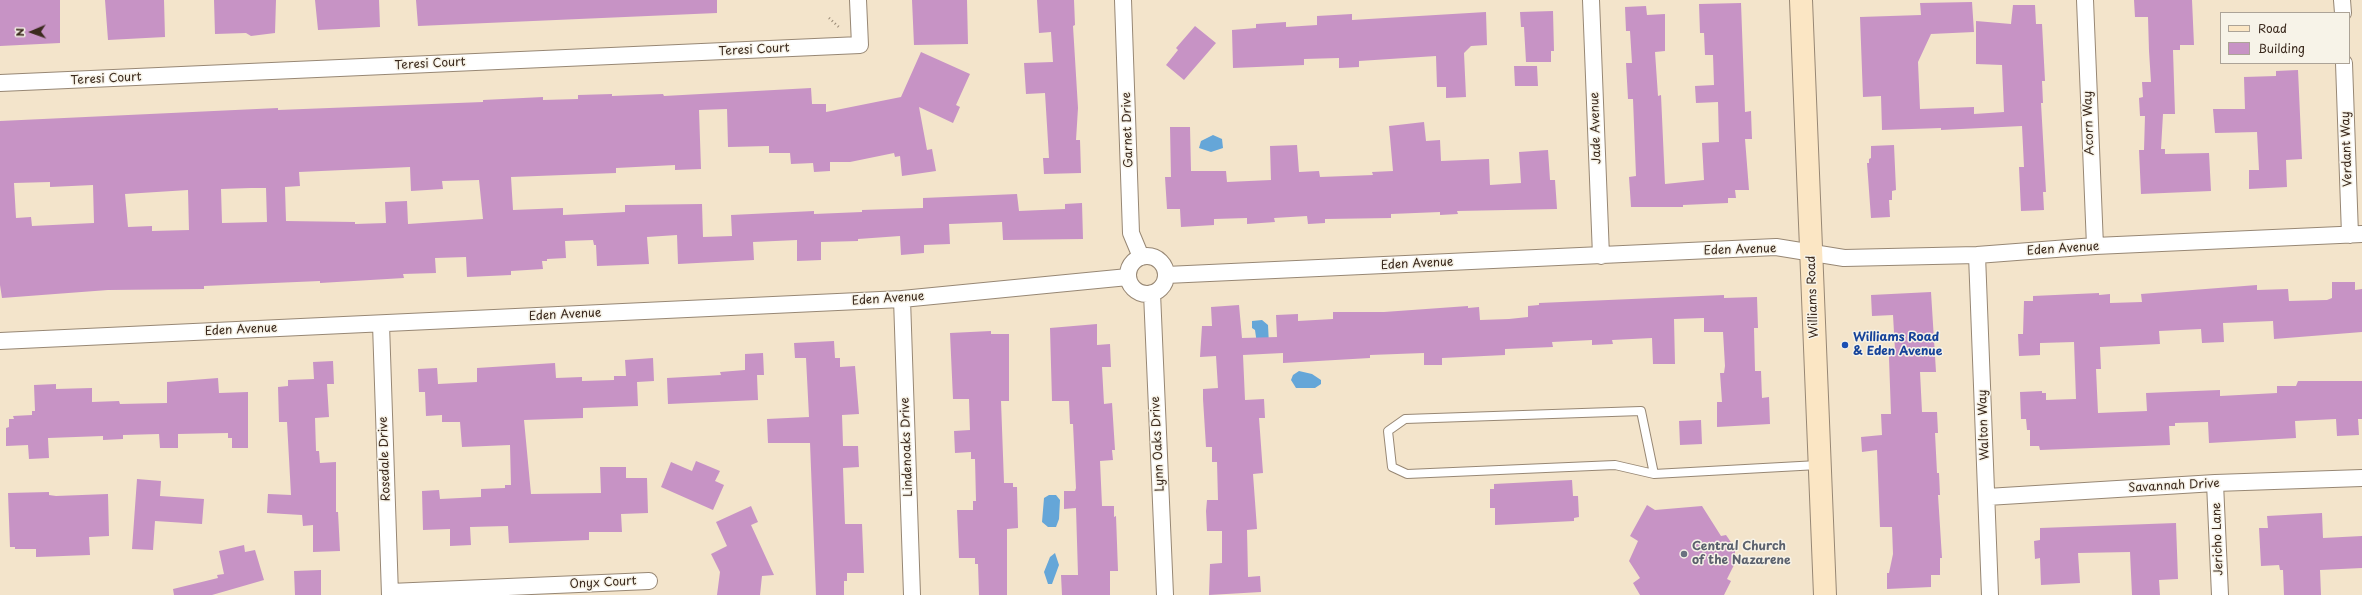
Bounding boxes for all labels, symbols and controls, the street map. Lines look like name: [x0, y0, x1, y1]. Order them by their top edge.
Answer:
north arrow: [12, 12, 52, 52]
legend: [2220, 12, 2350, 64]
text: Road: [2258, 19, 2287, 37]
text: N: [11, 28, 28, 37]
text: Building: [2258, 39, 2305, 57]
street label: Teresi Court: [718, 41, 790, 59]
street label: Teresi Court: [394, 55, 466, 73]
street label: Teresi Court: [70, 70, 142, 88]
street label: Acorn Way: [2081, 90, 2097, 156]
street label: Garnet Drive: [1119, 92, 1137, 168]
street label: Jade Avenue: [1588, 92, 1604, 164]
street label: Verdant Way: [2338, 111, 2356, 187]
street label: Eden Avenue: [2026, 239, 2100, 259]
street label: Eden Avenue: [1703, 242, 1777, 258]
street label: Eden Avenue: [1380, 255, 1454, 273]
street label: Williams Road: [1804, 255, 1822, 339]
street label: Eden Avenue: [851, 289, 925, 309]
street label: Eden Avenue: [528, 306, 602, 324]
street label: Eden Avenue: [204, 321, 278, 339]
place label: Williams Road & Eden Avenue: [1853, 331, 1942, 359]
marker: Williams Road & Eden Avenue: [1840, 340, 1850, 350]
street label: Walton Way: [1976, 389, 1992, 461]
street label: Lynn Oaks Drive: [1148, 396, 1168, 492]
street label: Lindenoaks Drive: [898, 397, 916, 497]
street label: Rosedale Drive: [376, 416, 394, 502]
street label: Savannah Drive: [2128, 476, 2220, 496]
street label: Jericho Lane: [2210, 502, 2226, 576]
place label: Central Church of the Nazarene: [1692, 540, 1791, 568]
marker: Central Church of the Nazarene: [1679, 549, 1689, 559]
street label: Onyx Court: [569, 574, 637, 592]

